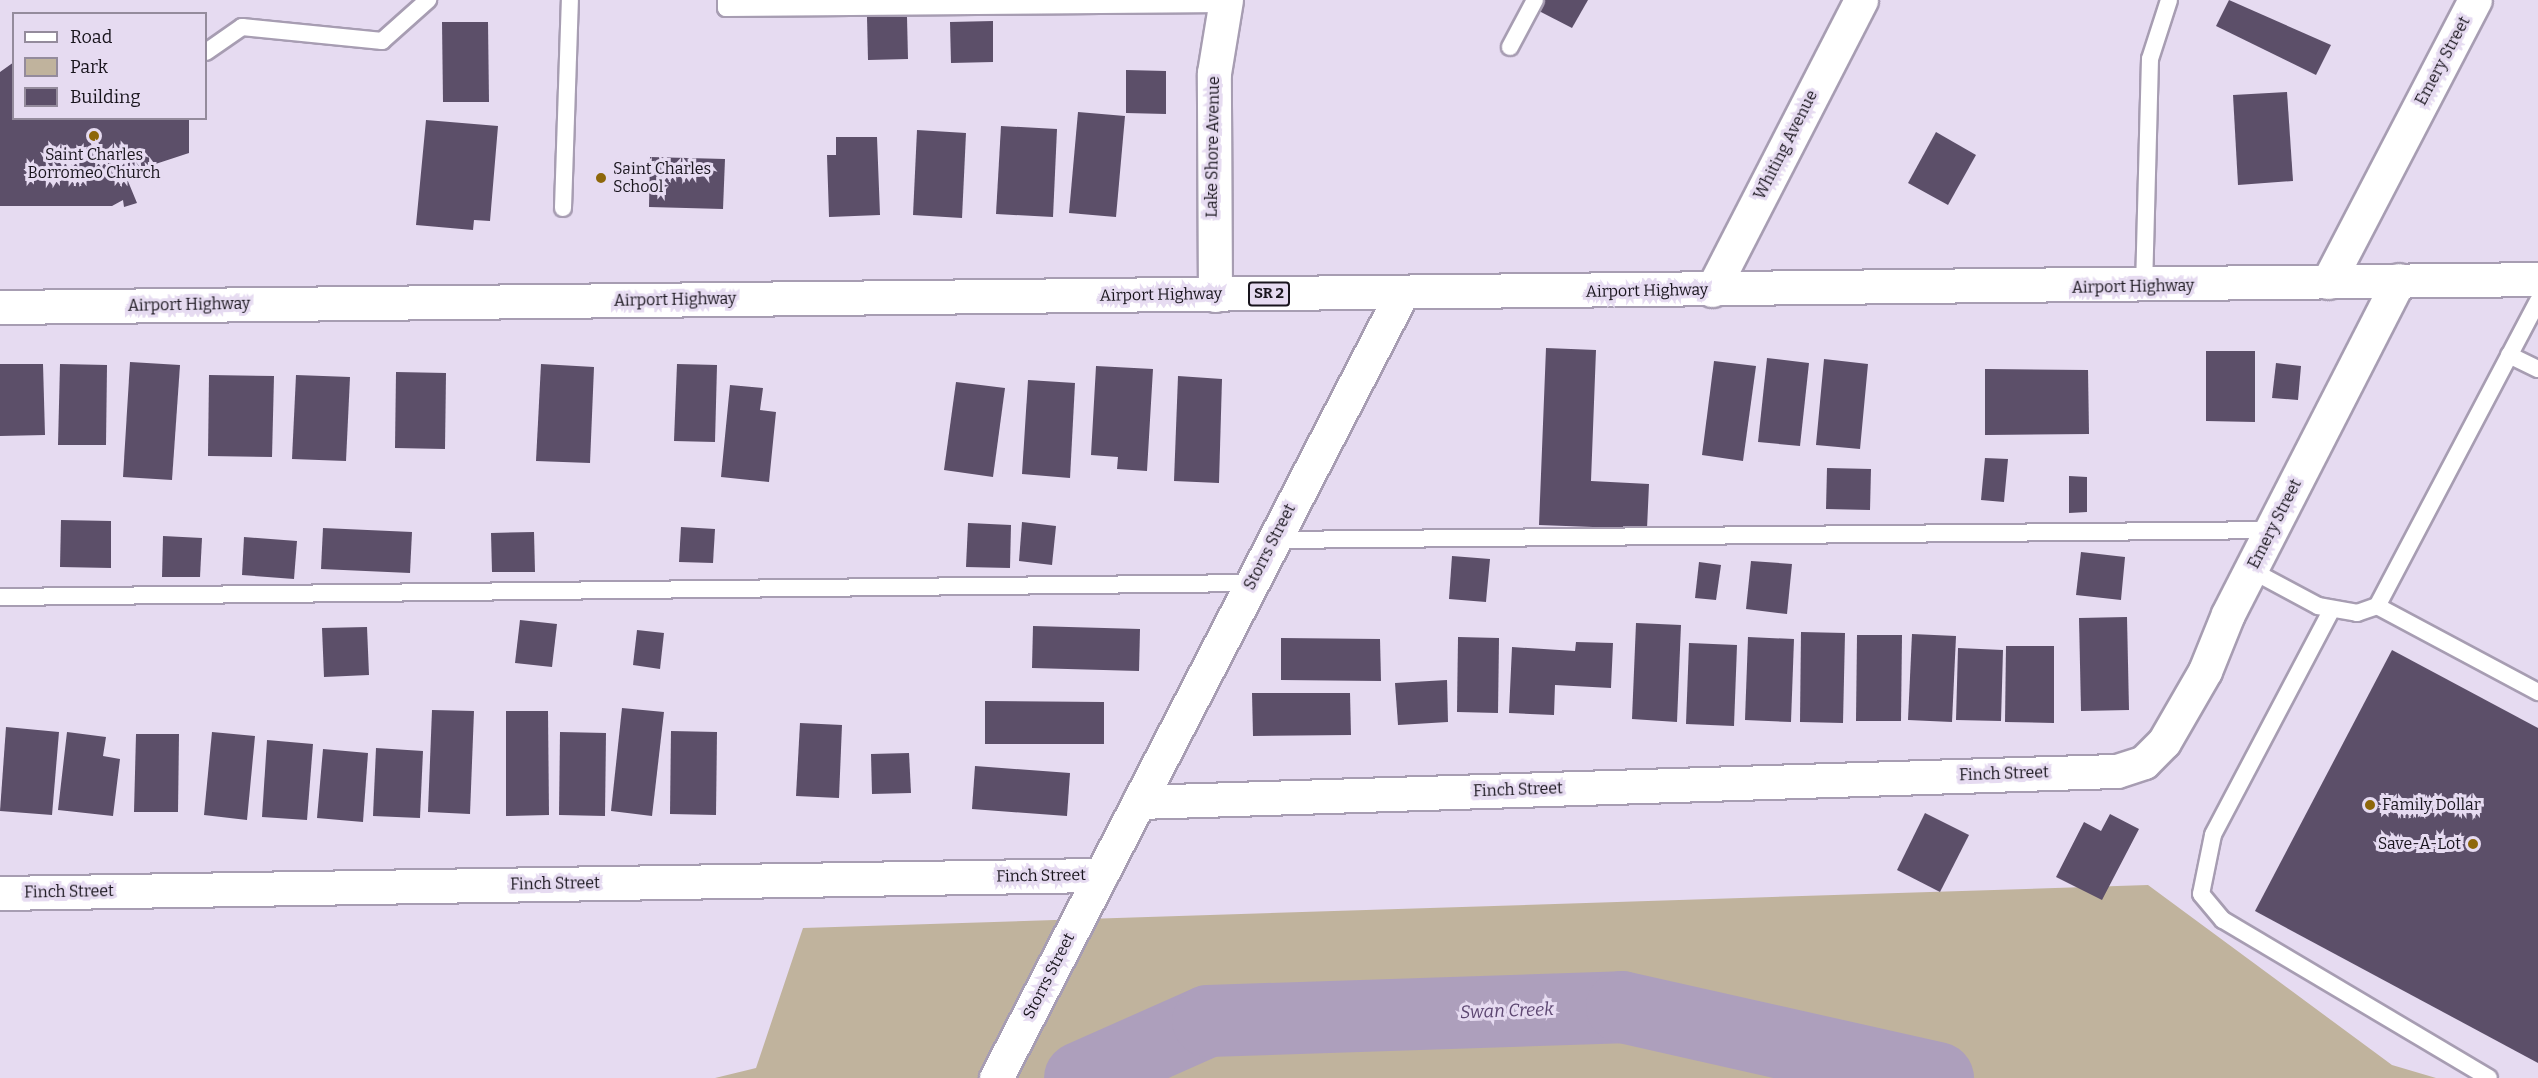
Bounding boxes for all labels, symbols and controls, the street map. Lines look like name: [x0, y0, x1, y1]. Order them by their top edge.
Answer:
legend: [12, 12, 207, 120]
street label: Emery Street: [2412, 13, 2474, 109]
text: Road: [70, 26, 112, 48]
text: Park: [70, 56, 108, 78]
street label: Lake Shore Avenue: [1202, 76, 1224, 218]
text: Building: [70, 86, 141, 108]
street label: Whiting Avenue: [1750, 87, 1822, 203]
marker: Saint Charles Borromeo Church: [87, 129, 101, 143]
place label: Saint Charles Borromeo Church: [28, 145, 160, 183]
place label: Saint Charles School: [613, 159, 711, 197]
marker: Saint Charles School: [594, 171, 608, 185]
street label: Airport Highway: [2072, 276, 2194, 298]
street label: Airport Highway: [1586, 280, 1708, 302]
road number: SR 2: [1248, 282, 1290, 306]
street label: Airport Highway: [1100, 284, 1222, 306]
street label: Airport Highway: [614, 289, 736, 311]
street label: Airport Highway: [128, 294, 250, 316]
street label: Emery Street: [2244, 476, 2306, 572]
street label: Storrs Street: [1240, 501, 1300, 593]
street label: Finch Street: [1959, 763, 2049, 785]
street label: Finch Street: [1473, 779, 1563, 801]
place label: Family Dollar: [2382, 795, 2481, 815]
marker: Family Dollar: [2363, 798, 2377, 812]
place label: Save-A-Lot: [2378, 834, 2461, 854]
marker: Save-A-Lot: [2466, 837, 2480, 851]
street label: Finch Street: [996, 866, 1086, 886]
street label: Finch Street: [510, 874, 600, 894]
street label: Finch Street: [24, 882, 114, 902]
street label: Storrs Street: [1019, 930, 1079, 1022]
water label: Swan Creek: [1460, 999, 1554, 1023]

